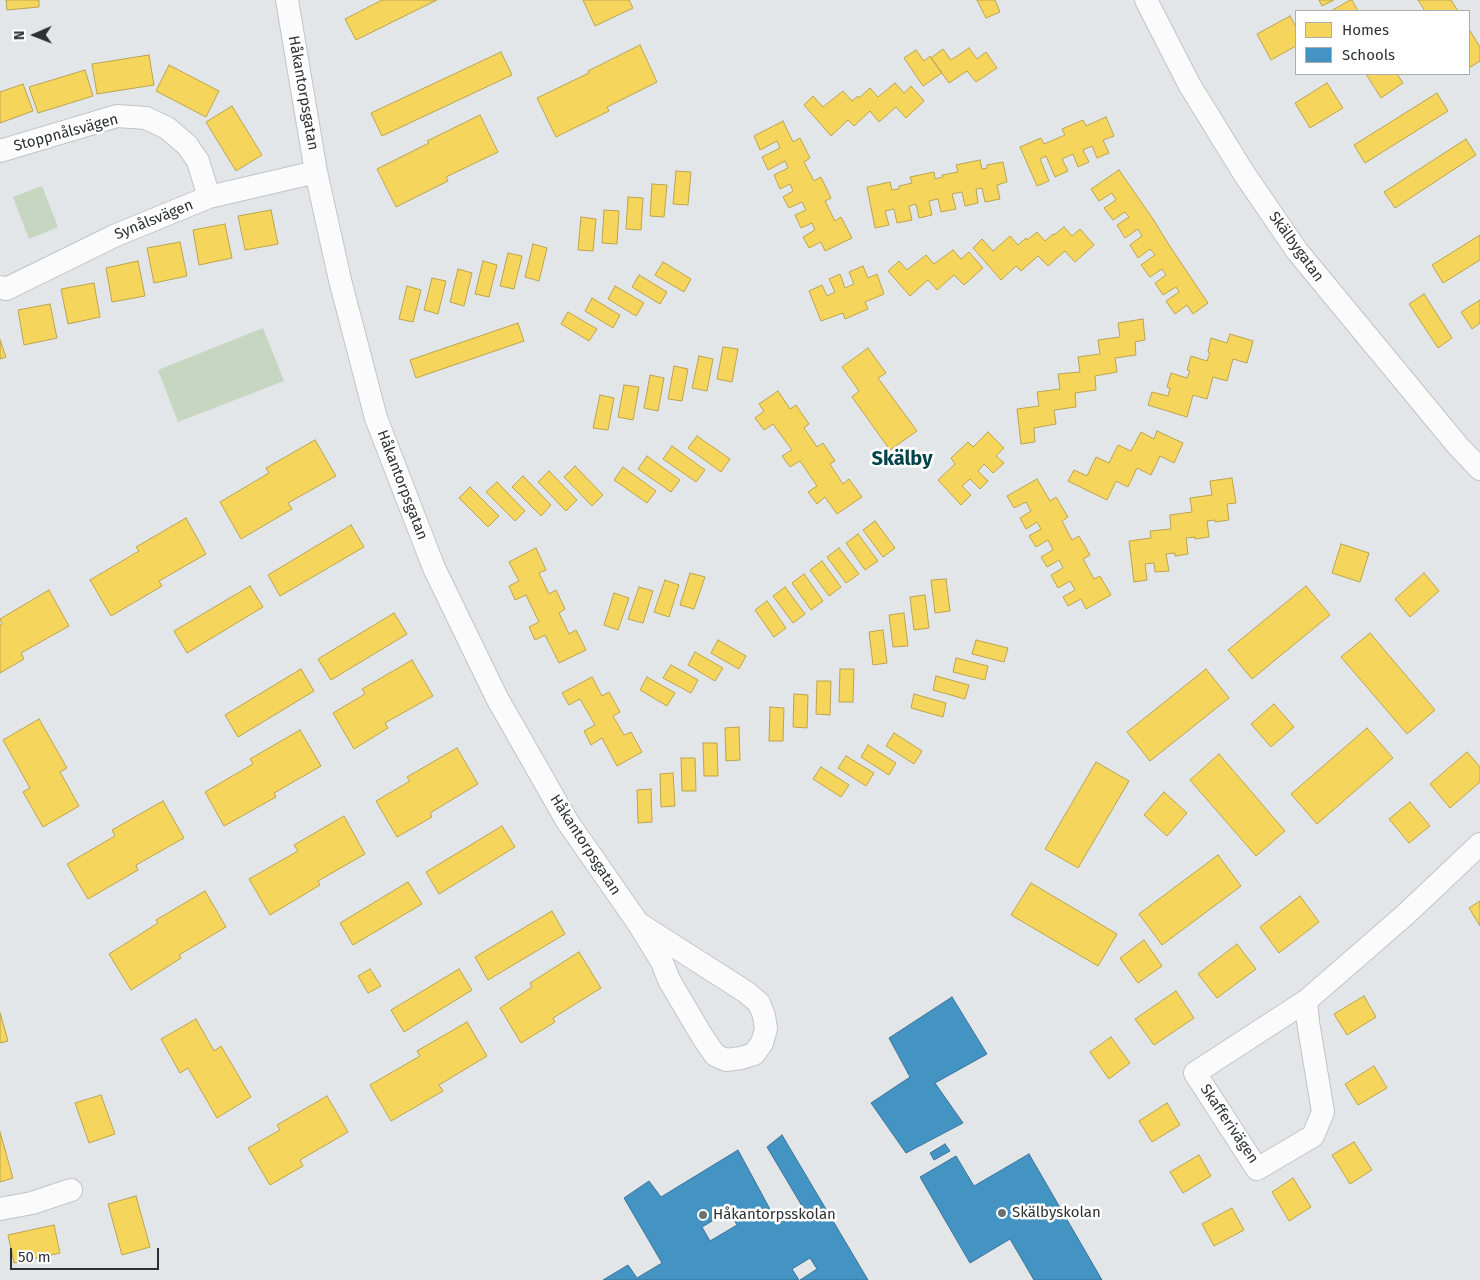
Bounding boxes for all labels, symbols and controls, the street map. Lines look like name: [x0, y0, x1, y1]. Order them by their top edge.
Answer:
north arrow: [10, 10, 60, 60]
legend: [1295, 10, 1470, 75]
text: Homes: [1342, 21, 1389, 39]
text: N: [11, 30, 28, 40]
street label: Håkantorpsgatan: [284, 34, 322, 152]
text: Schools: [1342, 46, 1395, 64]
street label: Stoppnålsvägen: [12, 110, 120, 156]
street label: Synålsvägen: [112, 196, 196, 244]
street label: Skälbygatan: [1265, 208, 1327, 286]
street label: Håkantorpsgatan: [373, 427, 431, 543]
district label: Skälby: [871, 447, 933, 471]
street label: Håkantorpsgatan: [546, 791, 624, 899]
street label: Skafferivägen: [1196, 1081, 1262, 1167]
place label: Skälbyskolan: [1012, 1204, 1101, 1222]
place label: Håkantorpsskolan: [713, 1206, 836, 1224]
marker: Skälbyskolan: [996, 1207, 1008, 1219]
marker: Håkantorpsskolan: [697, 1209, 709, 1221]
scale bar: [12, 1238, 161, 1270]
text: 50 m: [18, 1248, 51, 1266]

